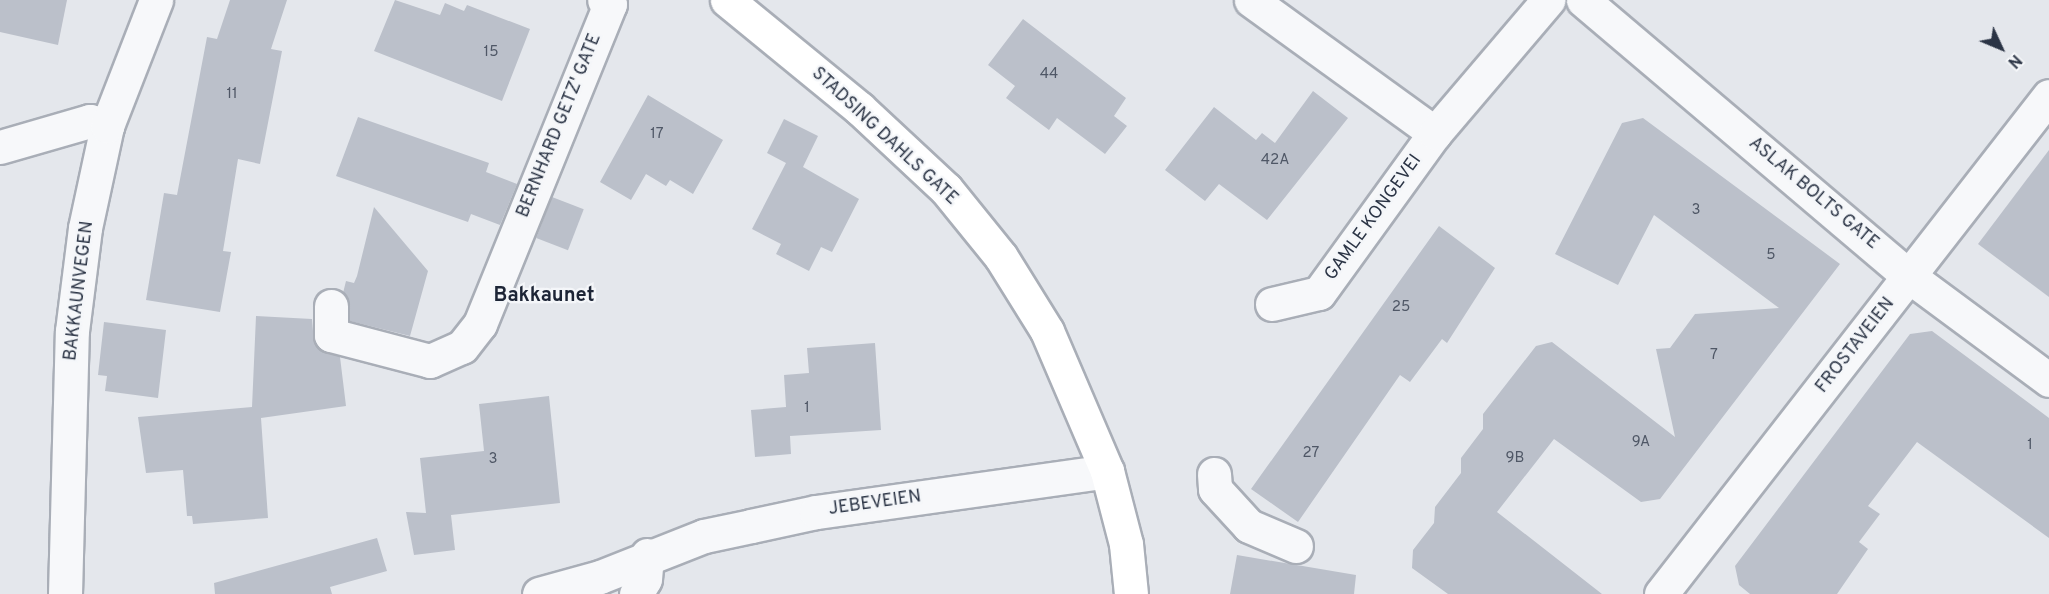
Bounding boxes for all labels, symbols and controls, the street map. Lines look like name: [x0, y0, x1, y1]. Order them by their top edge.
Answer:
north arrow: [1971, 18, 2031, 78]
street label: BERNHARD GETZ' GATE: [513, 31, 607, 221]
house number: 15: [484, 44, 498, 62]
text: N: [2003, 49, 2025, 72]
street label: STADSING DAHLS GATE: [806, 64, 962, 210]
house number: 44: [1040, 66, 1058, 84]
house number: 11: [226, 86, 238, 104]
house number: 17: [650, 126, 664, 144]
street label: ASLAK BOLTS GATE: [1744, 133, 1882, 255]
street label: GAMLE KONGEVEI: [1321, 151, 1427, 285]
house number: 42A: [1261, 152, 1289, 170]
house number: 3: [1691, 202, 1701, 220]
street label: BAKKAUNVEGEN: [61, 220, 99, 362]
house number: 5: [1766, 247, 1776, 265]
district label: Bakkaunet: [494, 284, 594, 308]
street label: FROSTAVEIEN: [1812, 294, 1900, 398]
house number: 25: [1392, 299, 1410, 317]
house number: 7: [1710, 347, 1718, 365]
house number: 1: [804, 400, 810, 418]
house number: 9A: [1632, 434, 1650, 452]
house number: 1: [2027, 437, 2033, 455]
house number: 27: [1303, 445, 1319, 463]
house number: 9B: [1506, 450, 1524, 468]
house number: 3: [488, 451, 498, 469]
street label: JEBEVEIEN: [827, 487, 923, 521]

